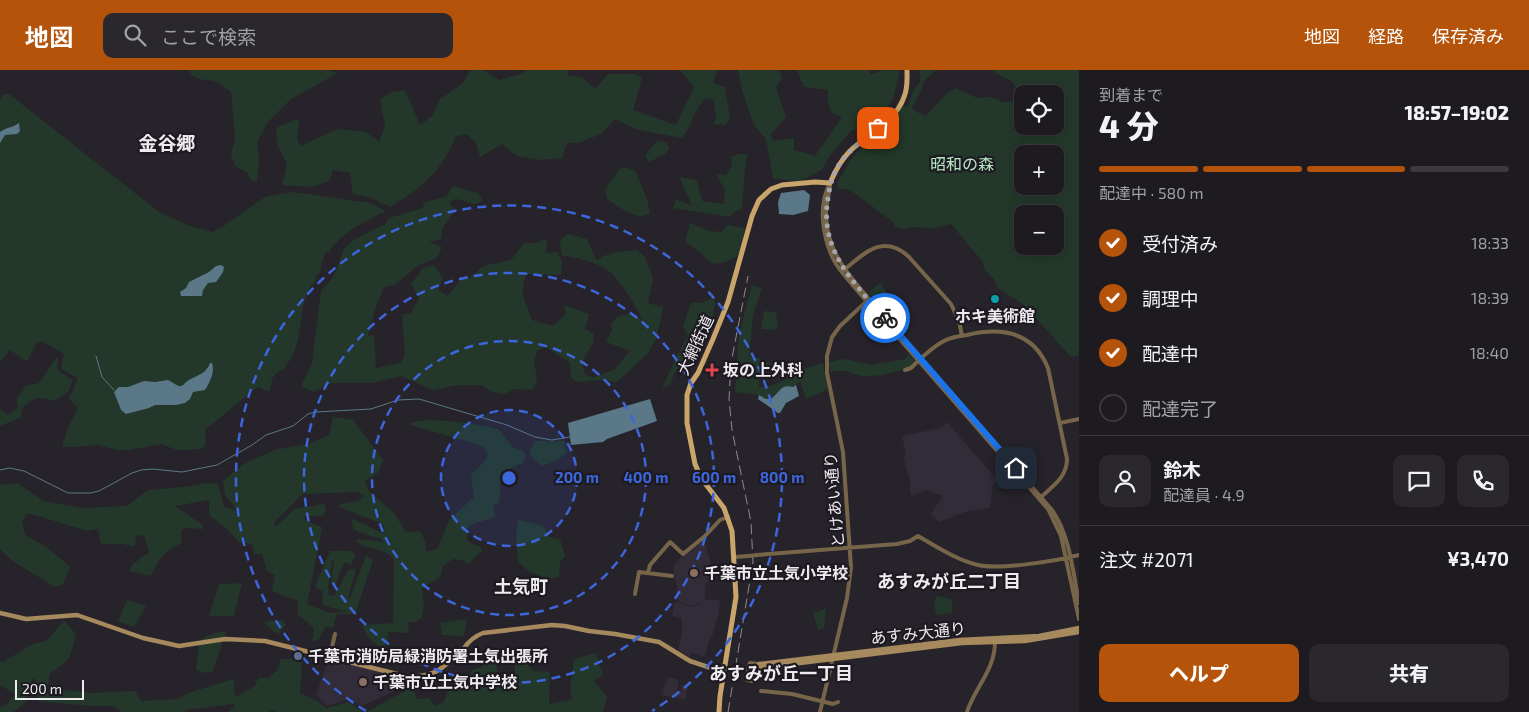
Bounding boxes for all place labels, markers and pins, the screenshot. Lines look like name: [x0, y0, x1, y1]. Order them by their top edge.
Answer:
pin: [857, 107, 899, 149]
marker: ホキ美術館: [989, 293, 1001, 305]
place label: ホキ美術館: [955, 306, 1035, 325]
place label: 坂の上外科: [723, 360, 803, 379]
marker: 坂の上外科: [705, 363, 719, 377]
pin: [995, 447, 1037, 489]
centre of rings: [500, 469, 518, 487]
place label: 千葉市立土気小学校: [704, 563, 848, 582]
marker: 千葉市立土気小学校: [688, 567, 700, 579]
place label: 千葉市消防局緑消防署土気出張所: [308, 646, 548, 665]
marker: 千葉市消防局緑消防署土気出張所: [292, 650, 304, 662]
place label: 千葉市立土気中学校: [373, 672, 517, 691]
marker: 千葉市立土気中学校: [357, 676, 369, 688]

